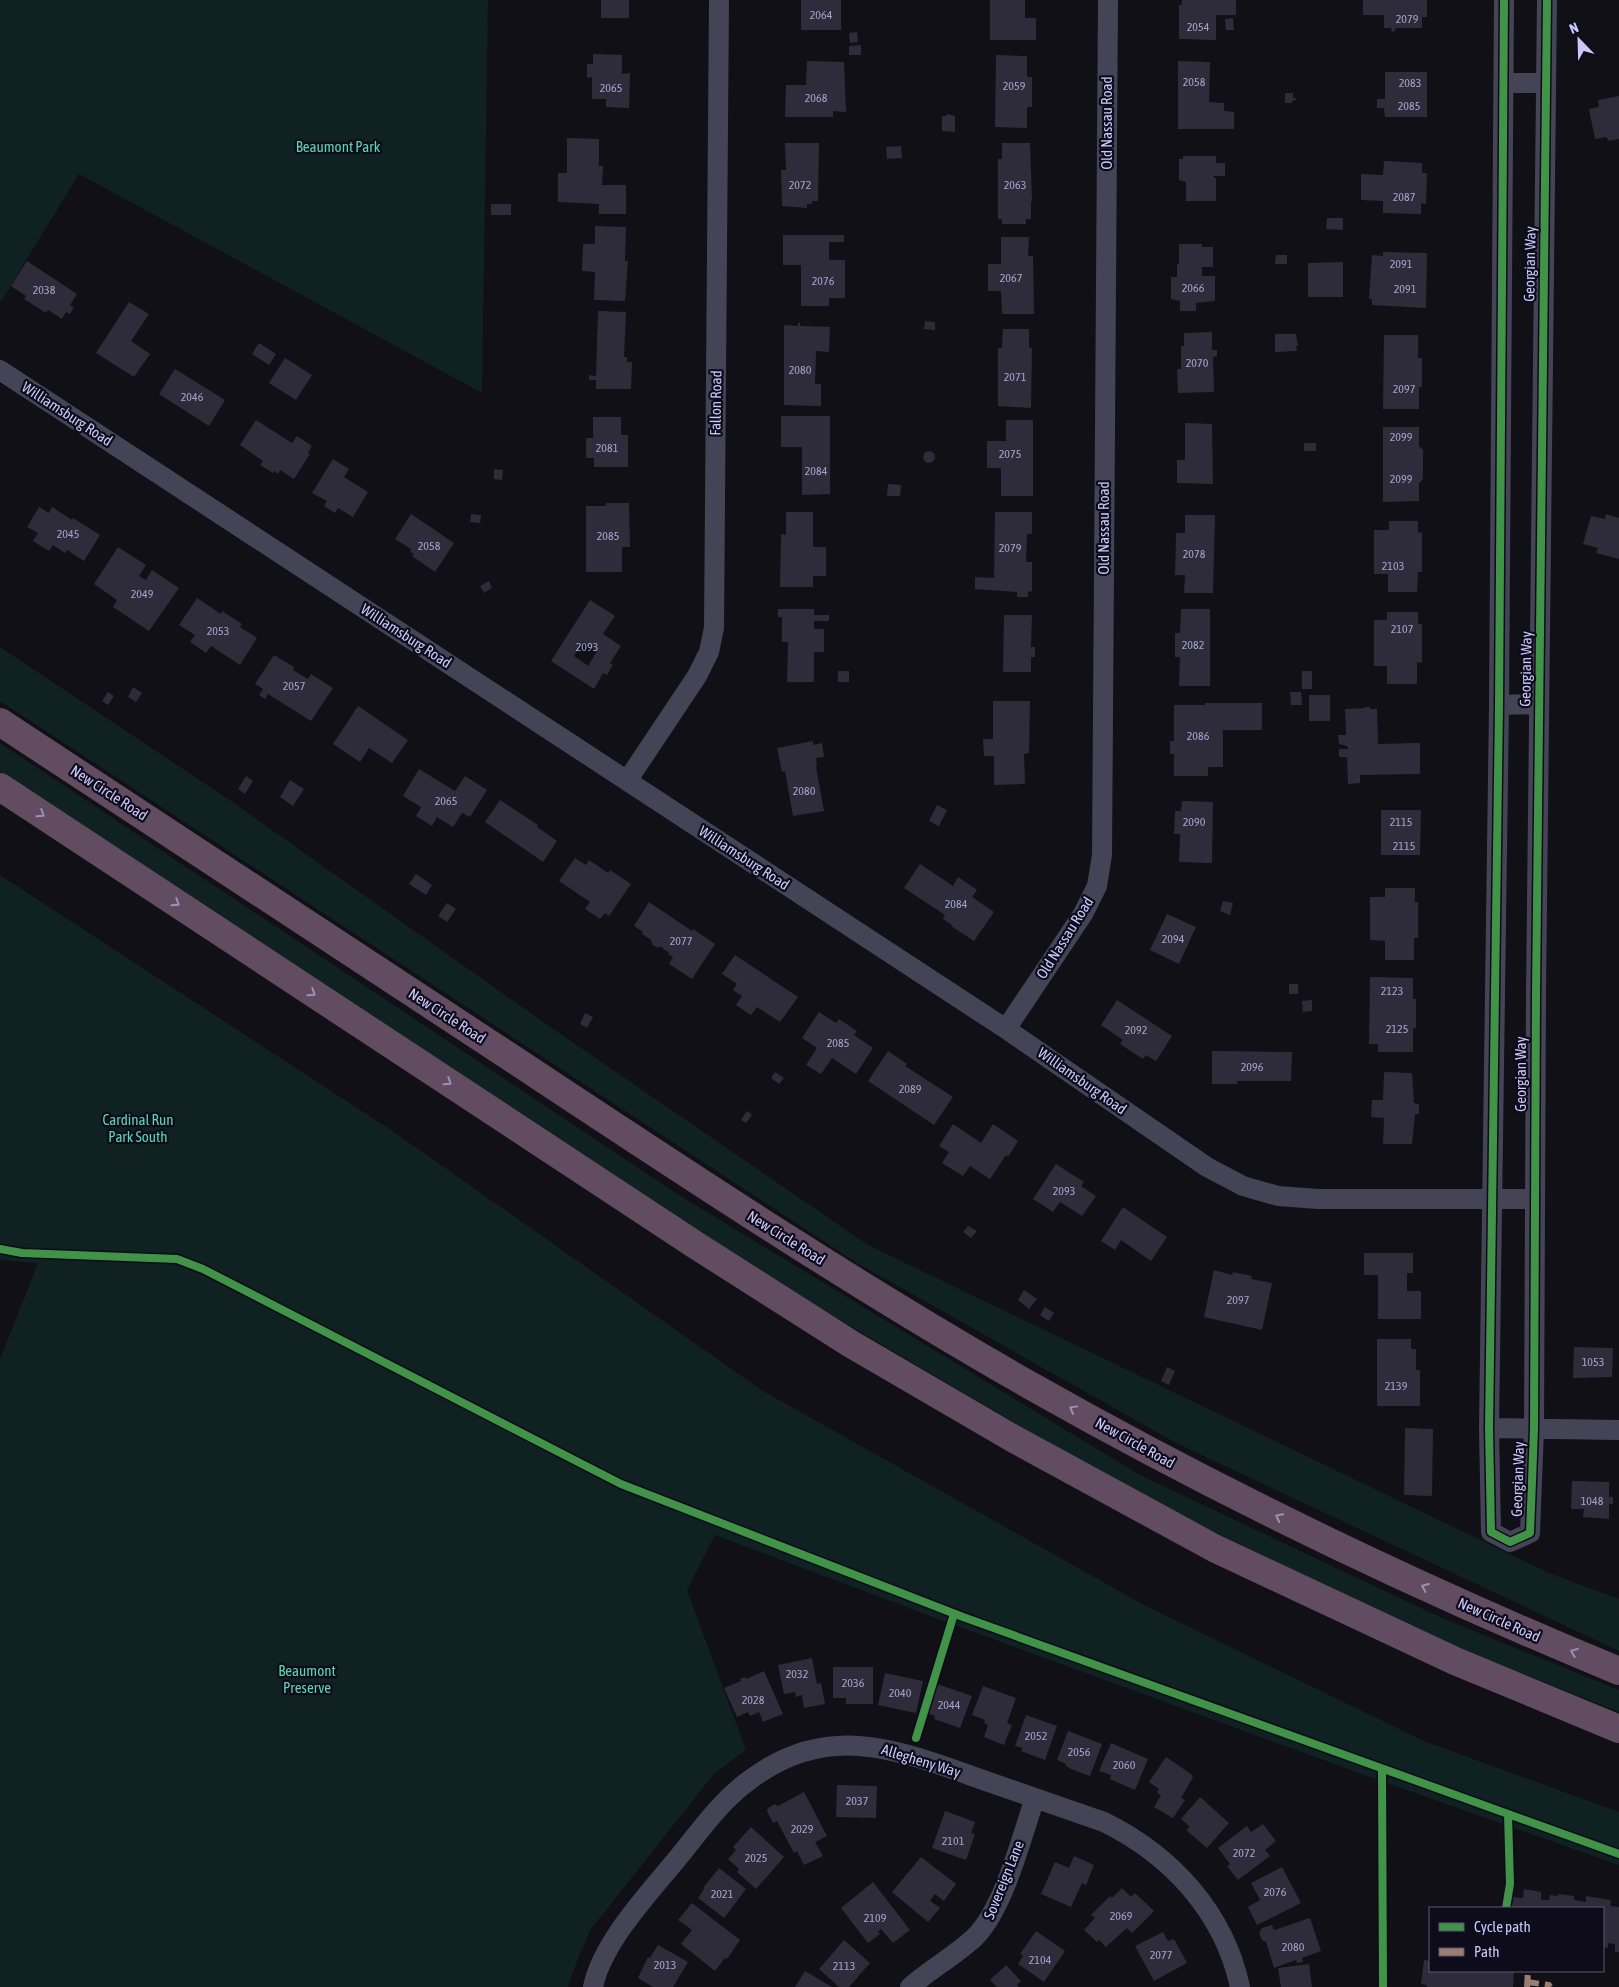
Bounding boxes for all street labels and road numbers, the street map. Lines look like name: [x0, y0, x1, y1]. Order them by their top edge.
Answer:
street label: Old Nassau Road: [1098, 76, 1115, 170]
street label: Georgian Way: [1520, 226, 1539, 302]
street label: Fallon Road: [706, 370, 725, 436]
street label: Williamsburg Road: [19, 378, 116, 449]
street label: Old Nassau Road: [1095, 481, 1112, 575]
street label: Williamsburg Road: [358, 600, 455, 671]
street label: Georgian Way: [1516, 631, 1535, 707]
street label: New Circle Road: [68, 761, 151, 824]
street label: Williamsburg Road: [696, 822, 793, 893]
street label: Old Nassau Road: [1033, 894, 1096, 982]
street label: New Circle Road: [406, 984, 489, 1047]
street label: Georgian Way: [1512, 1036, 1529, 1112]
street label: Williamsburg Road: [1035, 1044, 1130, 1117]
street label: New Circle Road: [744, 1207, 828, 1268]
street label: New Circle Road: [1093, 1414, 1178, 1471]
street label: Georgian Way: [1508, 1441, 1527, 1517]
street label: New Circle Road: [1456, 1594, 1543, 1645]
street label: Allegheny Way: [880, 1740, 963, 1781]
street label: Sovereign Lane: [980, 1838, 1027, 1922]

